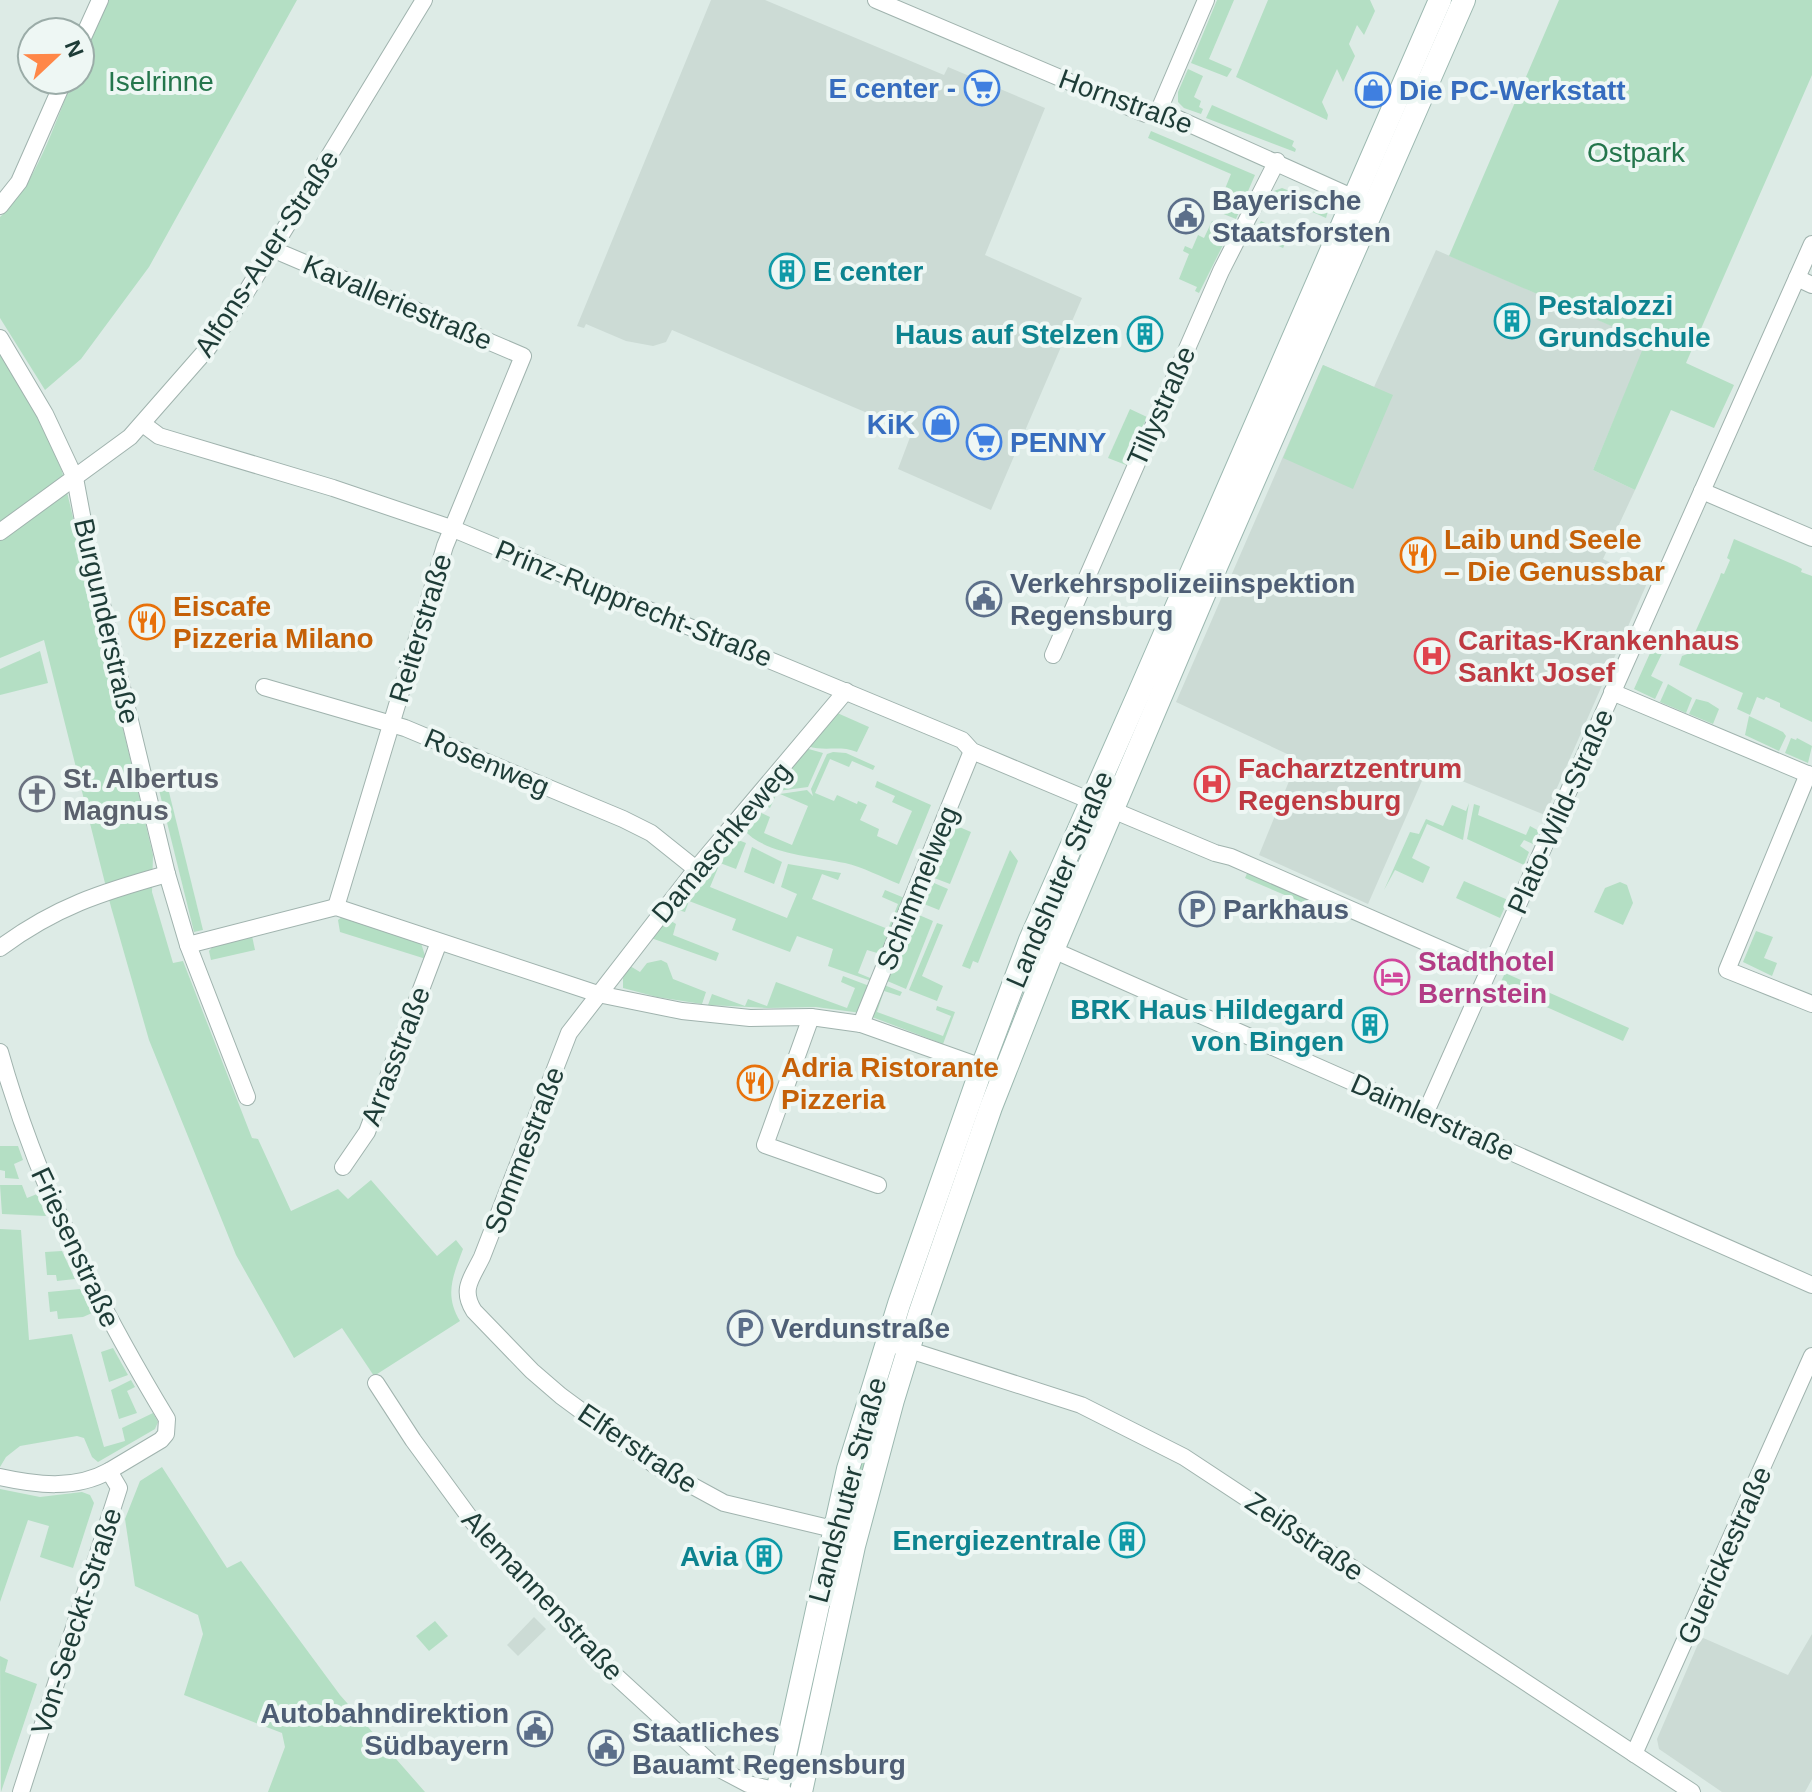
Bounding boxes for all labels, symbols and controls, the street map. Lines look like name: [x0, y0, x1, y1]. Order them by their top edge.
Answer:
north arrow: [16, 16, 96, 96]
text: N: [60, 37, 89, 61]
street label: Hornstraße: [1055, 63, 1197, 140]
park label: Iselrinne: [108, 66, 214, 97]
supermarket icon: E center -: [963, 69, 1001, 107]
shop icon: Die PC-Werkstatt: [1354, 71, 1392, 109]
place label: E center -: [828, 73, 956, 104]
place label: Die PC-Werkstatt: [1399, 75, 1626, 106]
park label: Ostpark: [1587, 137, 1686, 168]
street label: Alfons-Auer-Straße: [188, 144, 345, 362]
place label: Bayerische Staatsforsten: [1212, 185, 1391, 248]
public building icon: Bayerische Staatsforsten: [1167, 197, 1205, 235]
street label: Kavalleriestraße: [299, 249, 497, 356]
building icon: E center: [768, 252, 806, 290]
place label: E center: [813, 256, 924, 287]
place label: Pestalozzi Grundschule: [1538, 290, 1711, 353]
building icon: Pestalozzi Grundschule: [1493, 302, 1531, 340]
building icon: Haus auf Stelzen: [1126, 315, 1164, 353]
place label: Haus auf Stelzen: [895, 319, 1119, 350]
street label: Tillystraße: [1121, 341, 1202, 471]
shop icon: KiK: [922, 405, 960, 443]
place label: KiK: [867, 409, 915, 440]
supermarket icon: PENNY: [965, 423, 1003, 461]
place label: PENNY: [1010, 427, 1107, 458]
street label: Burgunderstraße: [68, 515, 145, 727]
place label: Laib und Seele – Die Genussbar: [1444, 524, 1665, 587]
street label: Prinz-Rupprecht-Straße: [491, 534, 777, 673]
restaurant icon: Laib und Seele – Die Genussbar: [1399, 536, 1437, 574]
street label: Reiterstraße: [383, 550, 458, 706]
place label: Verkehrspolizeiinspektion Regensburg: [1010, 568, 1355, 631]
public building icon: Verkehrspolizeiinspektion Regensburg: [965, 580, 1003, 618]
place label: Eiscafe Pizzeria Milano: [173, 591, 374, 654]
restaurant icon: Eiscafe Pizzeria Milano: [128, 603, 166, 641]
place label: Caritas-Krankenhaus Sankt Josef: [1458, 625, 1740, 688]
hospital icon: Caritas-Krankenhaus Sankt Josef: [1413, 637, 1451, 675]
street label: Plato-Wild-Straße: [1501, 704, 1620, 918]
street label: Rosenweg: [420, 722, 554, 803]
place label: Facharztzentrum Regensburg: [1238, 753, 1462, 816]
street label: Damaschkeweg: [645, 756, 797, 929]
place label: St. Albertus Magnus: [63, 763, 219, 826]
hospital icon: Facharztzentrum Regensburg: [1193, 765, 1231, 803]
street label: Landshuter Straße: [1000, 766, 1119, 992]
church icon: St. Albertus Magnus: [18, 775, 56, 813]
street label: Schimmelweg: [870, 802, 964, 975]
parking icon: Parkhaus: [1178, 890, 1216, 928]
place label: Parkhaus: [1223, 894, 1349, 925]
place label: Stadthotel Bernstein: [1418, 946, 1555, 1009]
hotel icon: Stadthotel Bernstein: [1373, 958, 1411, 996]
street label: Arrasstraße: [355, 982, 436, 1130]
place label: BRK Haus Hildegard von Bingen: [1070, 994, 1344, 1057]
building icon: BRK Haus Hildegard von Bingen: [1351, 1006, 1389, 1044]
place label: Adria Ristorante Pizzeria: [781, 1052, 999, 1115]
street label: Sommestraße: [478, 1063, 570, 1238]
restaurant icon: Adria Ristorante Pizzeria: [736, 1064, 774, 1102]
street label: Daimlerstraße: [1346, 1068, 1519, 1167]
street label: Friesenstraße: [25, 1162, 126, 1332]
parking icon: Verdunstraße: [726, 1309, 764, 1347]
place label: Verdunstraße: [771, 1313, 950, 1344]
street label: Landshuter Straße: [802, 1374, 892, 1606]
street label: Elferstraße: [572, 1397, 703, 1500]
street label: Guerickestraße: [1671, 1461, 1778, 1649]
street label: Zeißstraße: [1240, 1486, 1369, 1587]
street label: Von-Seeckt-Straße: [25, 1504, 128, 1738]
street label: Alemannenstraße: [456, 1504, 629, 1687]
building icon: Energiezentrale: [1108, 1521, 1146, 1559]
place label: Energiezentrale: [892, 1525, 1101, 1556]
building icon: Avia: [745, 1537, 783, 1575]
place label: Avia: [680, 1541, 738, 1572]
place label: Autobahndirektion Südbayern: [260, 1698, 509, 1761]
public building icon: Autobahndirektion Südbayern: [516, 1710, 554, 1748]
place label: Staatliches Bauamt Regensburg: [632, 1717, 906, 1780]
public building icon: Staatliches Bauamt Regensburg: [587, 1729, 625, 1767]

